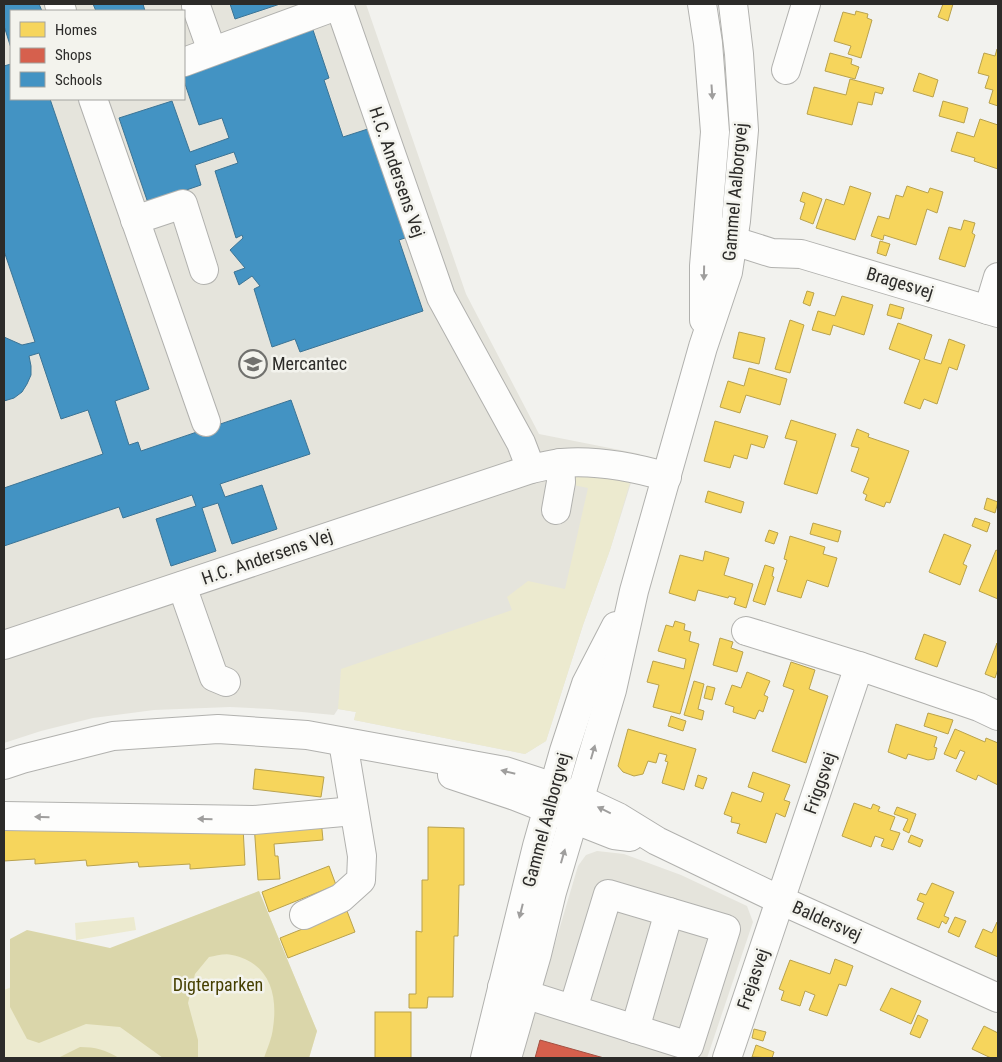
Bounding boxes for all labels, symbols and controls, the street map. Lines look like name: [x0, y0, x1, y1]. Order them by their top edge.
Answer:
legend: [10, 10, 185, 100]
text: Homes: [55, 21, 97, 39]
text: Shops: [55, 46, 92, 64]
text: Schools: [55, 71, 102, 89]
one-way arrow: [708, 84, 716, 100]
street label: H.C. Andersens Vej: [365, 104, 430, 240]
street label: Gammel Aalborgvej: [718, 122, 751, 262]
street label: Bragesvej: [864, 262, 936, 303]
one-way arrow: [700, 265, 708, 281]
school or university icon: Mercantec: [238, 349, 268, 379]
place label: Mercantec: [272, 353, 347, 374]
street label: H.C. Andersens Vej: [199, 524, 335, 589]
one-way arrow: [590, 744, 598, 759]
street label: Friggsvej: [799, 749, 840, 817]
street label: Gammel Aalborgvej: [517, 750, 574, 889]
one-way arrow: [500, 768, 515, 776]
one-way arrow: [596, 806, 611, 814]
one-way arrow: [34, 812, 50, 820]
one-way arrow: [197, 815, 213, 823]
one-way arrow: [559, 849, 567, 864]
street label: Baldersvej: [789, 896, 865, 945]
one-way arrow: [517, 903, 525, 918]
street label: Frejasvej: [732, 946, 773, 1012]
park label: Digterparken: [173, 974, 263, 995]

